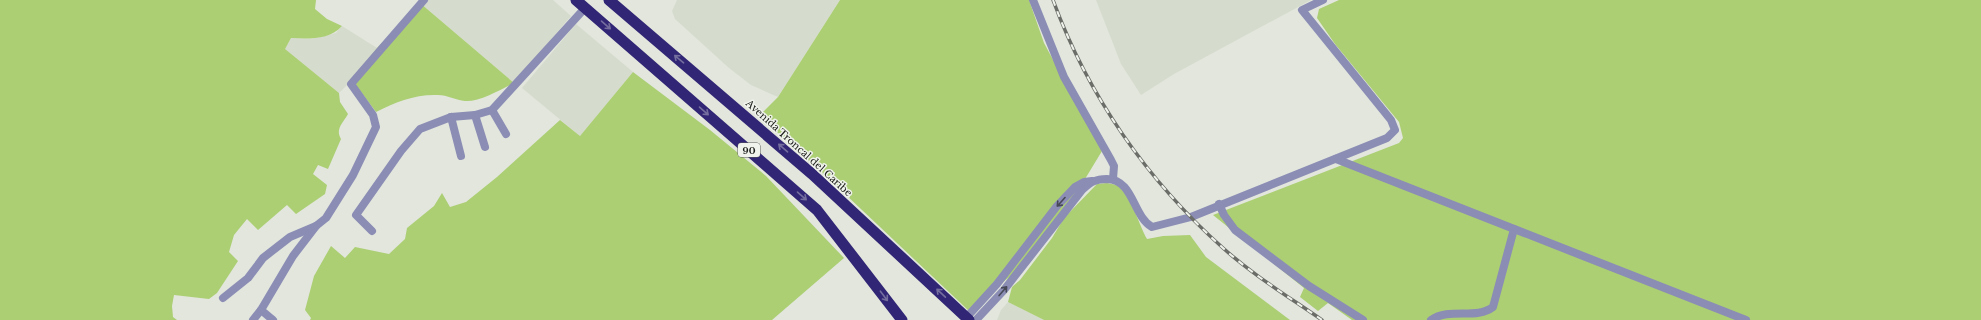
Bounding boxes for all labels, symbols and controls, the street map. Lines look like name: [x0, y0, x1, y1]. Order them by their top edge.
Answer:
one-way arrow: [601, 20, 611, 30]
one-way arrow: [674, 55, 684, 64]
street label: Avenida Troncal del Caribe: [742, 96, 855, 199]
one-way arrow: [699, 106, 709, 115]
road number: 90: [738, 143, 760, 157]
one-way arrow: [778, 144, 788, 153]
one-way arrow: [796, 192, 807, 201]
one-way arrow: [1057, 197, 1066, 207]
one-way arrow: [998, 286, 1007, 297]
one-way arrow: [936, 288, 946, 298]
one-way arrow: [880, 291, 888, 302]

